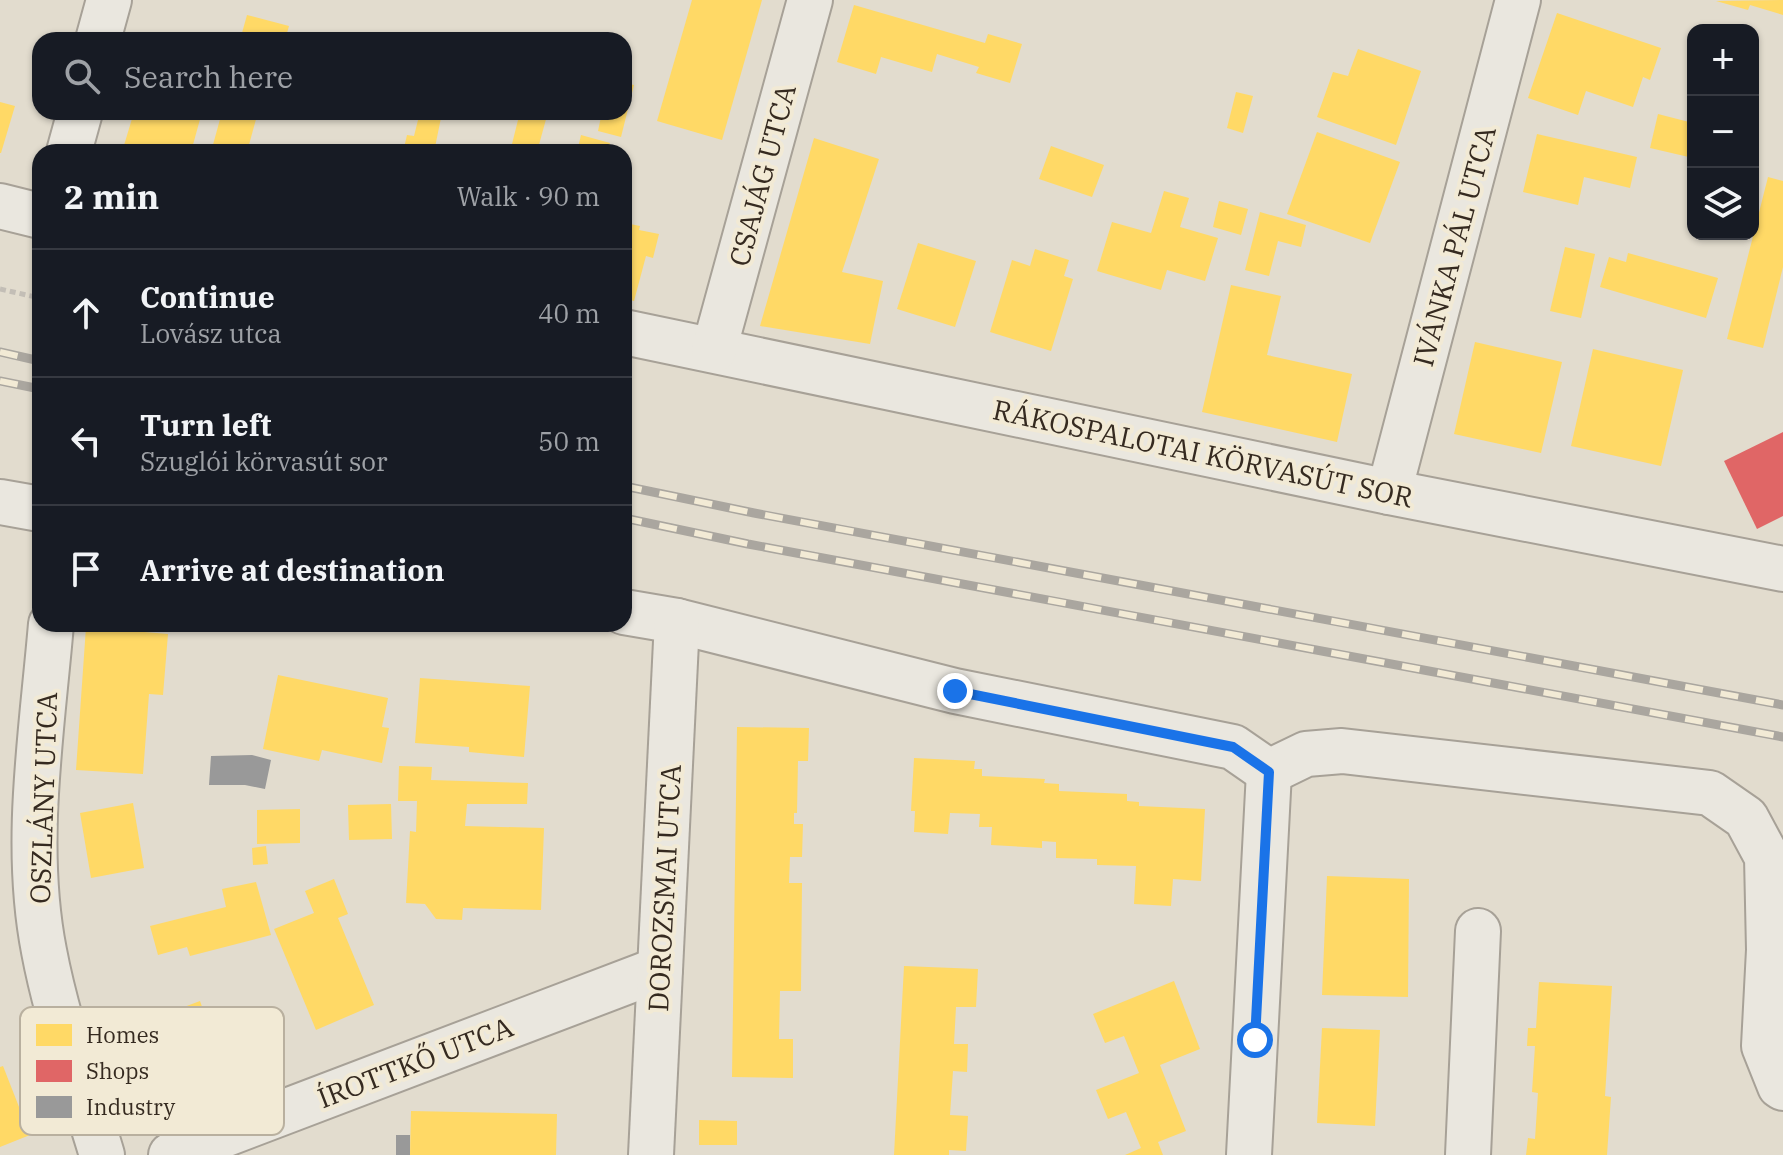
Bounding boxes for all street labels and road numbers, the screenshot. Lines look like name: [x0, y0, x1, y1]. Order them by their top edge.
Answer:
street label: CSAJÁG UTCA: [720, 80, 804, 270]
street label: IVÁNKA PÁL UTCA: [1404, 122, 1504, 370]
street label: RÁKOSPALOTAI KÖRVASÚT SOR: [990, 390, 1416, 516]
street label: OSZLÁNY UTCA: [21, 691, 65, 905]
street label: DOROZSMAI UTCA: [639, 763, 689, 1013]
street label: ÍROTTKŐ UTCA: [312, 1008, 518, 1116]

